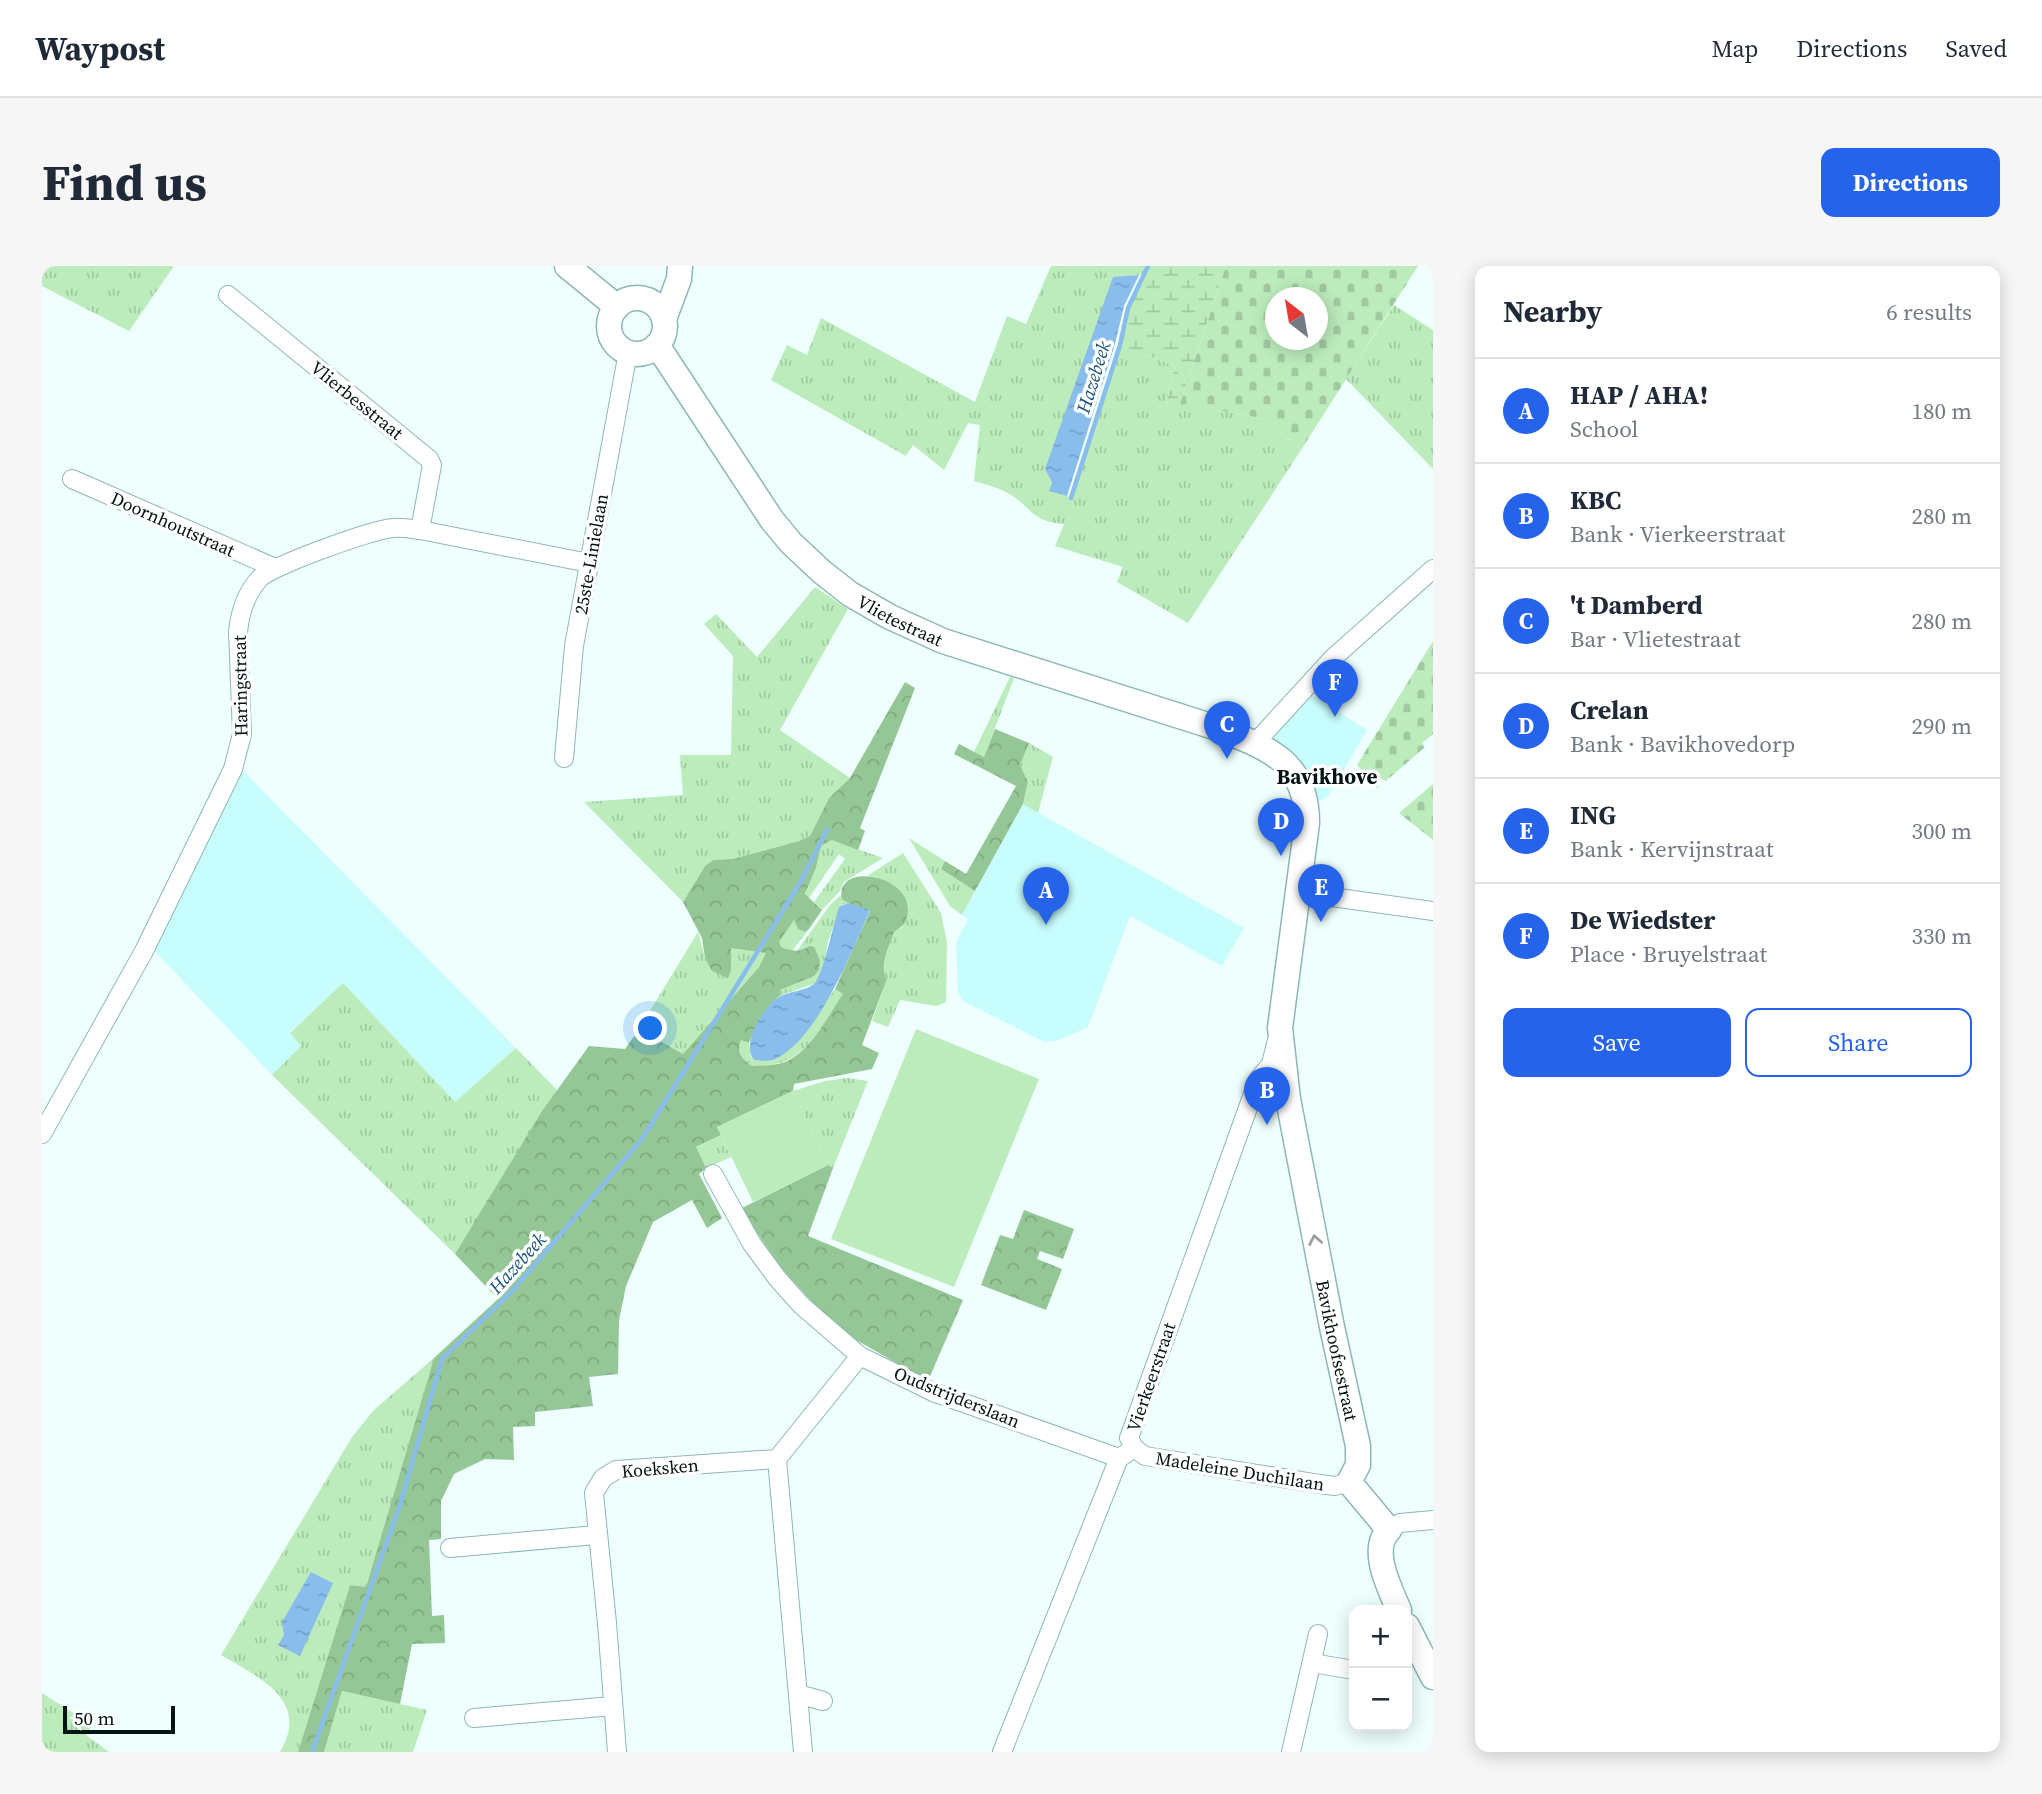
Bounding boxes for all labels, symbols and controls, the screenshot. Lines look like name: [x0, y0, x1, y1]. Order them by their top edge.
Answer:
text: Waypost: [35, 26, 165, 71]
text: Map: [1711, 32, 1758, 65]
text: Directions: [1796, 32, 1907, 65]
text: Saved: [1945, 32, 2007, 65]
button: Directions: [1821, 148, 2000, 217]
text: Find us: [42, 149, 207, 216]
north arrow: [1265, 287, 1328, 350]
text: Nearby: [1503, 291, 1602, 332]
text: 6 results: [1886, 296, 1972, 328]
water label: Hazebeek: [1069, 338, 1116, 417]
street label: Vlierbesstraat: [306, 355, 409, 445]
text: HAP / AHA!: [1570, 377, 1708, 413]
text: A: [1518, 395, 1534, 427]
text: 180 m: [1911, 395, 1972, 427]
text: School: [1570, 413, 1638, 445]
text: KBC: [1570, 482, 1621, 518]
street label: Doornhoutstraat: [107, 485, 239, 563]
street label: 25ste-Linielaan: [568, 492, 614, 616]
text: B: [1519, 500, 1533, 532]
text: 280 m: [1911, 500, 1972, 532]
text: Bank · Vierkeerstraat: [1570, 518, 1785, 550]
text: 't Damberd: [1570, 587, 1703, 623]
street label: Vlietestraat: [853, 588, 947, 652]
text: C: [1519, 605, 1533, 637]
text: 280 m: [1911, 605, 1972, 637]
text: Bar · Vlietestraat: [1570, 623, 1741, 655]
street label: Haringstraat: [227, 635, 253, 737]
pin: F: [1312, 659, 1358, 717]
text: Crelan: [1570, 692, 1649, 728]
pin: C: [1204, 701, 1250, 759]
text: D: [1518, 710, 1534, 742]
text: 290 m: [1911, 710, 1972, 742]
text: Bank · Bavikhovedorp: [1570, 728, 1795, 760]
district label: Bavikhove: [1277, 762, 1377, 791]
text: ING: [1570, 797, 1616, 833]
pin: D: [1258, 798, 1304, 856]
text: E: [1519, 815, 1533, 847]
text: 300 m: [1911, 815, 1972, 847]
text: Bank · Kervijnstraat: [1570, 833, 1773, 865]
pin: E: [1298, 864, 1344, 922]
pin: A: [1023, 867, 1069, 925]
text: De Wiedster: [1570, 902, 1715, 938]
text: F: [1519, 920, 1533, 952]
text: 330 m: [1911, 920, 1972, 952]
text: Place · Bruyelstraat: [1570, 938, 1767, 970]
button: Save: [1503, 1008, 1731, 1077]
button: Share: [1745, 1008, 1972, 1077]
your location: [633, 1011, 667, 1045]
pin: B: [1244, 1067, 1290, 1125]
water label: Hazebeek: [482, 1227, 552, 1300]
one-way arrow: [1308, 1235, 1323, 1246]
street label: Bavikhoofsestraat: [1311, 1278, 1365, 1423]
street label: Vierkeerstraat: [1121, 1319, 1181, 1435]
street label: Oudstrijderslaan: [890, 1360, 1024, 1434]
street label: Madeleine Duchilaan: [1154, 1445, 1326, 1497]
street label: Koeksken: [620, 1452, 700, 1484]
map controls: [1349, 1605, 1412, 1731]
button: +: [1349, 1605, 1412, 1668]
button: −: [1349, 1668, 1412, 1731]
scale bar: [63, 1703, 175, 1735]
text: 50 m: [74, 1705, 115, 1731]

